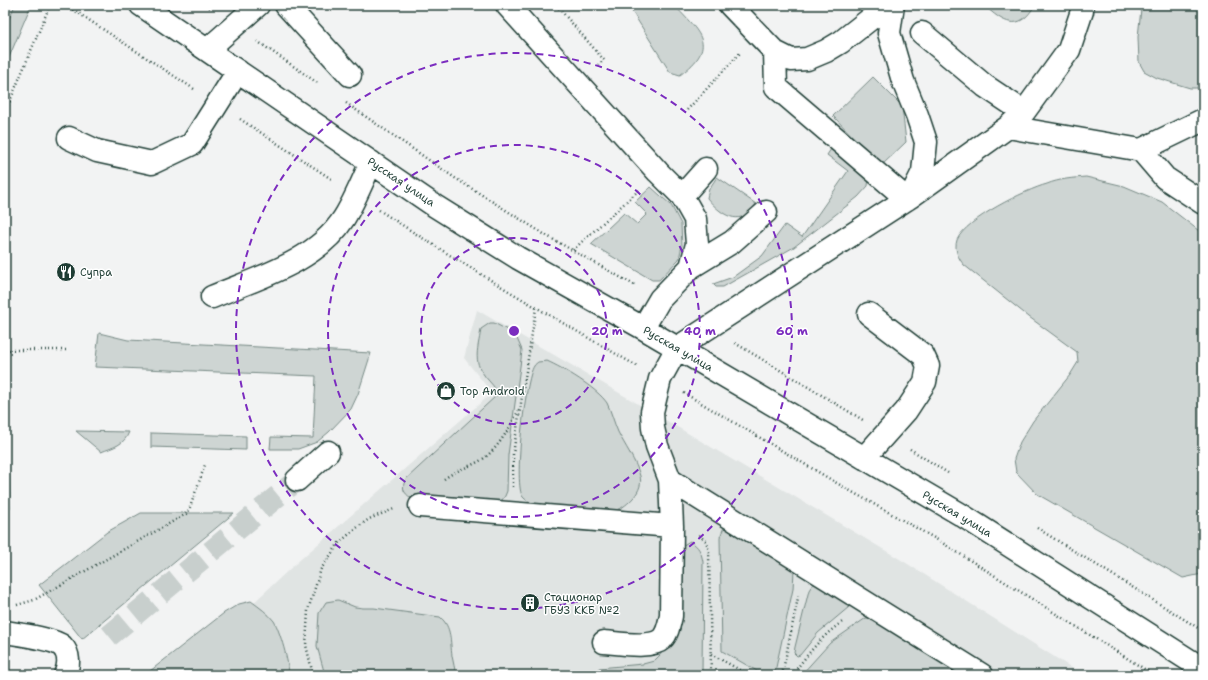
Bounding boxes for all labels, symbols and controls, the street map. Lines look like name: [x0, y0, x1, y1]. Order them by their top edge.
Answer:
street label: Русская улица: [364, 154, 438, 210]
restaurant icon: Супра: [55, 261, 77, 283]
place label: Супра: [80, 265, 112, 280]
text: 20 m: [591, 323, 623, 339]
street label: Русская улица: [640, 323, 716, 375]
text: 40 m: [684, 323, 716, 339]
text: 60 m: [776, 323, 808, 339]
centre of rings: [507, 324, 521, 338]
shop icon: Top Android: [435, 380, 457, 402]
place label: Top Android: [460, 384, 525, 399]
street label: Русская улица: [919, 487, 995, 541]
place label: Стационар ГБУЗ ККБ №2: [544, 590, 620, 618]
building icon: Стационар ГБУЗ ККБ №2: [519, 592, 541, 614]

